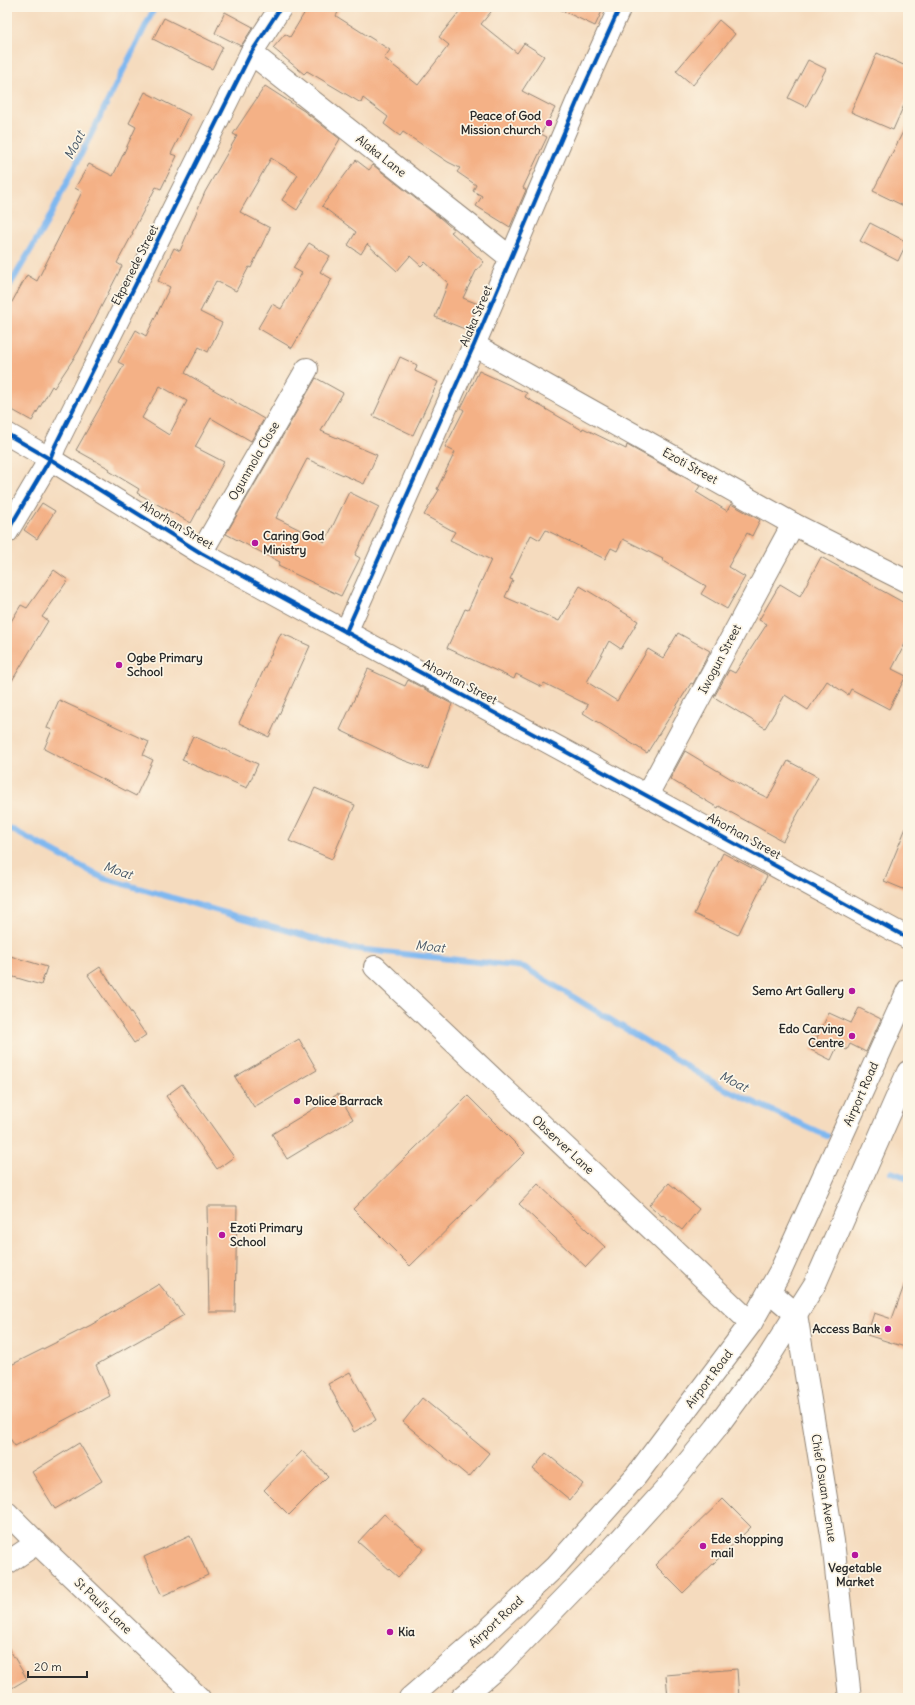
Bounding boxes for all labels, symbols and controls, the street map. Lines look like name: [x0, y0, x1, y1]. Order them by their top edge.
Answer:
place label: Peace of God Mission church: [461, 108, 541, 137]
marker: Peace of God Mission church: [544, 118, 554, 128]
water label: Moat: [60, 127, 89, 162]
street label: Alaka Lane: [353, 131, 409, 180]
street label: Ekpenede Street: [108, 222, 161, 307]
street label: Alaka Street: [456, 283, 495, 349]
street label: Ogunmola Close: [225, 419, 282, 503]
street label: Ezoti Street: [660, 444, 721, 487]
street label: Ahorhan Street: [138, 497, 216, 552]
place label: Caring God Ministry: [263, 528, 324, 558]
marker: Caring God Ministry: [250, 538, 260, 548]
street label: Iwogun Street: [695, 621, 744, 696]
place label: Ogbe Primary School: [127, 650, 203, 679]
street label: Ahorhan Street: [421, 656, 500, 707]
marker: Ogbe Primary School: [114, 660, 124, 670]
street label: Ahorhan Street: [705, 809, 784, 862]
water label: Moat: [101, 858, 136, 884]
water label: Moat: [414, 936, 447, 957]
place label: Semo Art Gallery: [752, 983, 844, 999]
marker: Semo Art Gallery: [847, 986, 857, 996]
place label: Edo Carving Centre: [779, 1021, 845, 1050]
marker: Edo Carving Centre: [847, 1031, 857, 1041]
street label: Airport Road: [840, 1059, 881, 1128]
water label: Moat: [717, 1067, 752, 1096]
place label: Police Barrack: [305, 1093, 383, 1108]
marker: Police Barrack: [292, 1096, 302, 1106]
street label: Observer Lane: [529, 1112, 598, 1177]
place label: Ezoti Primary School: [230, 1220, 303, 1249]
marker: Ezoti Primary School: [217, 1230, 227, 1240]
place label: Access Bank: [812, 1321, 880, 1336]
marker: Access Bank: [883, 1324, 893, 1334]
street label: Airport Road: [682, 1347, 735, 1411]
street label: Chief Osuan Avenue: [809, 1433, 840, 1543]
place label: Ede shopping mail: [711, 1531, 784, 1560]
marker: Ede shopping mail: [698, 1541, 708, 1551]
marker: Vegetable Market: [850, 1550, 860, 1560]
place label: Vegetable Market: [828, 1560, 882, 1589]
street label: St Paul's Lane: [71, 1575, 135, 1637]
street label: Airport Road: [465, 1593, 526, 1651]
place label: Kia: [398, 1624, 415, 1639]
marker: Kia: [385, 1627, 395, 1637]
scale bar: [28, 1653, 87, 1679]
text: 20 m: [34, 1659, 62, 1674]

